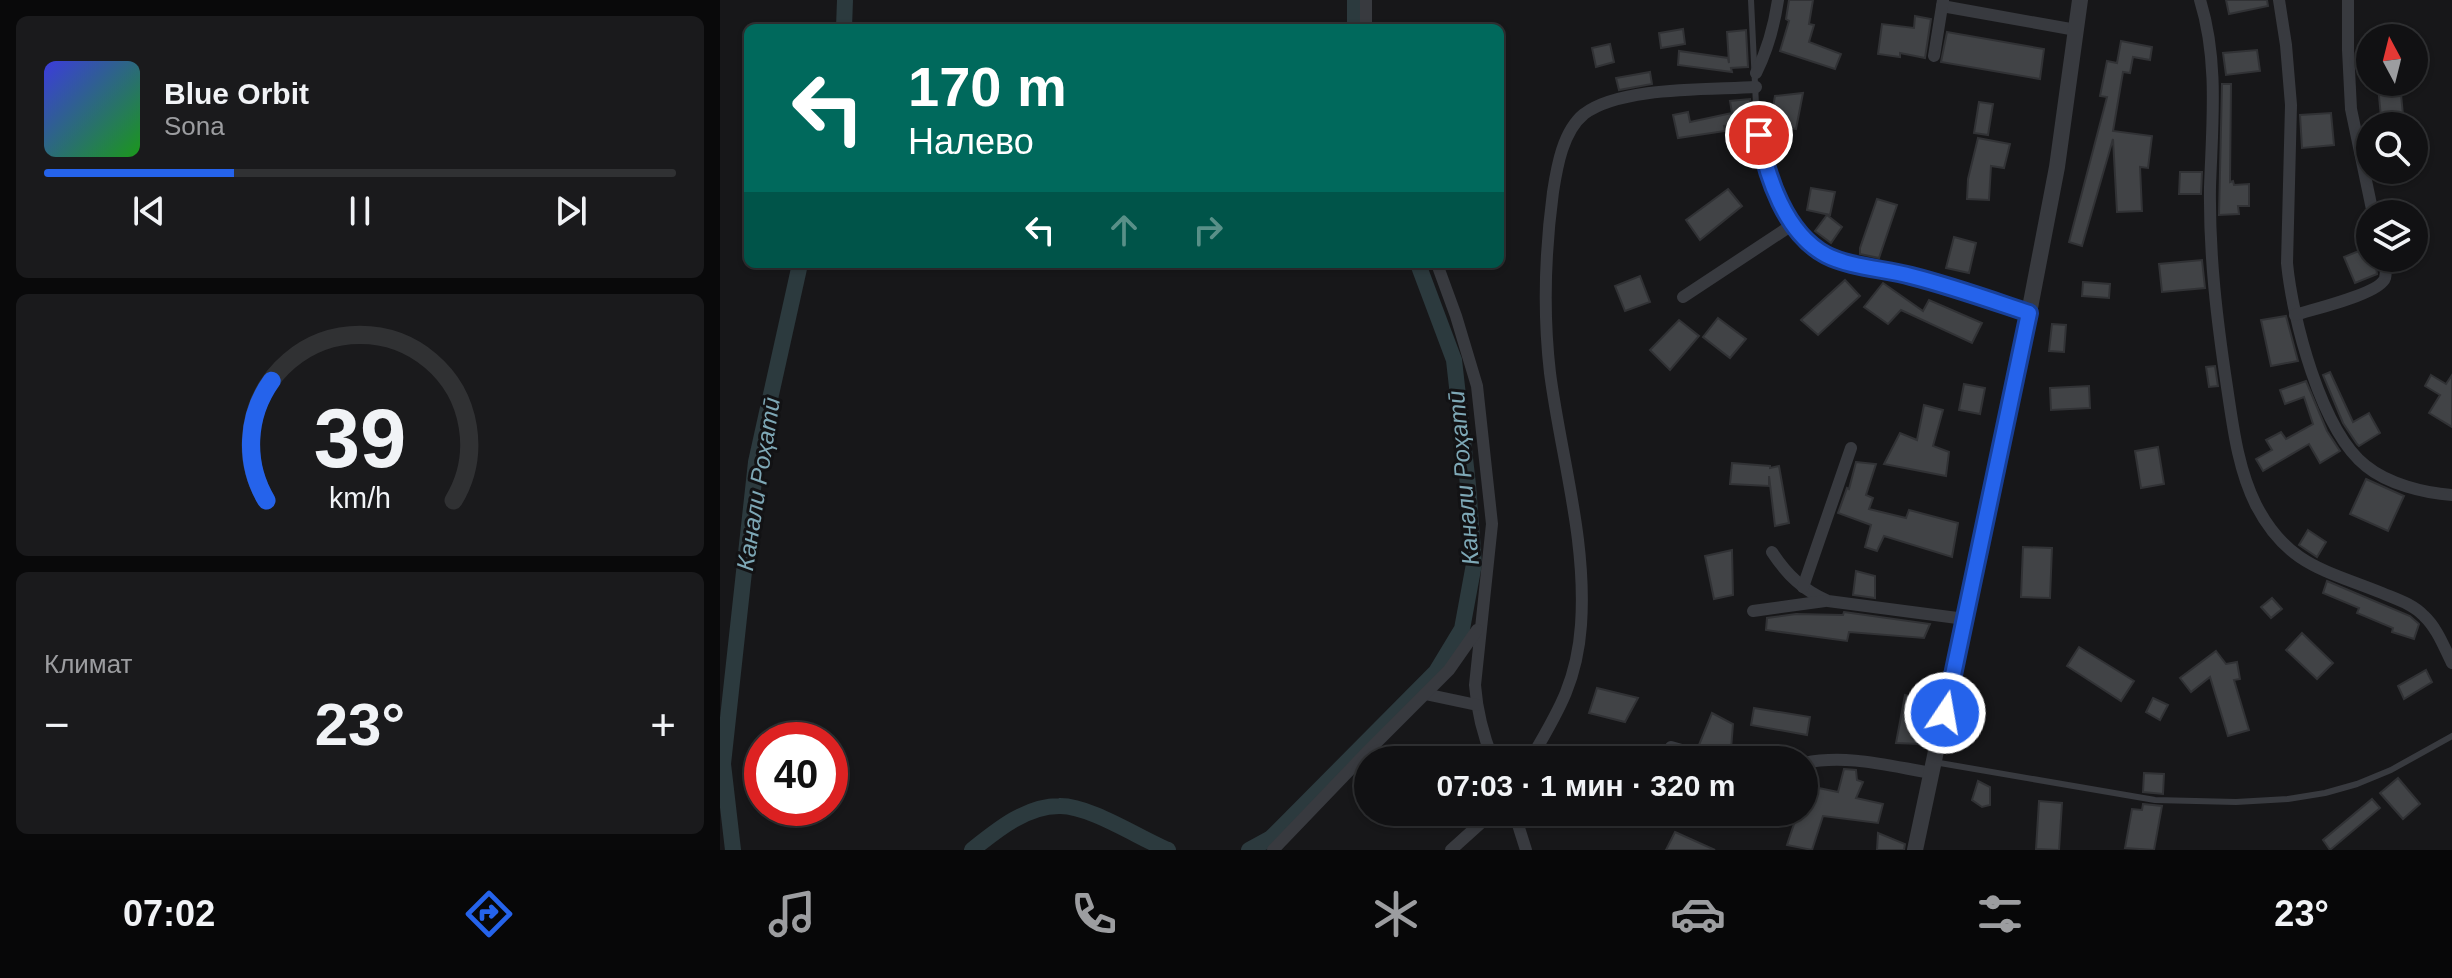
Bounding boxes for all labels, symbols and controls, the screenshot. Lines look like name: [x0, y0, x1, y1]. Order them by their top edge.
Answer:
north arrow: [2356, 24, 2428, 96]
map controls: [2356, 24, 2428, 272]
text: 170 m: [908, 55, 1067, 118]
icon: left: [776, 56, 880, 160]
text: Blue Orbit: [164, 77, 309, 110]
pin: [1725, 101, 1793, 169]
text: Sona: [164, 111, 225, 141]
button: search: [2356, 112, 2428, 184]
icon: arrive: [1737, 113, 1781, 157]
text: Налево: [908, 121, 1034, 162]
icon: previous: [127, 189, 171, 233]
icon: pause: [338, 189, 382, 233]
icon: next: [549, 189, 593, 233]
button: layers: [2356, 200, 2428, 272]
icon: left: [1018, 208, 1062, 252]
icon: ahead: [1102, 208, 1146, 252]
icon: right: [1186, 208, 1230, 252]
water label: Канали Роҳатӣ: [1442, 390, 1484, 566]
text: 39: [314, 392, 406, 485]
water label: Канали Роҳатӣ: [731, 395, 785, 573]
text: km/h: [329, 482, 391, 514]
text: Климат: [44, 649, 133, 679]
position arrow: [1903, 671, 1987, 755]
text: 23°: [315, 691, 405, 758]
text: −: [44, 700, 70, 749]
text: +: [650, 700, 676, 749]
speed limit sign: 40: [744, 722, 848, 826]
text: 07:03 · 1 мин · 320 m: [1437, 769, 1735, 802]
icon: directions: [461, 886, 517, 942]
icon: music: [764, 886, 820, 942]
icon: phone: [1066, 886, 1122, 942]
icon: climate: [1368, 886, 1424, 942]
icon: car: [1670, 886, 1726, 942]
icon: filters: [1972, 886, 2028, 942]
text: 07:02: [123, 893, 215, 934]
text: 23°: [2274, 893, 2329, 934]

